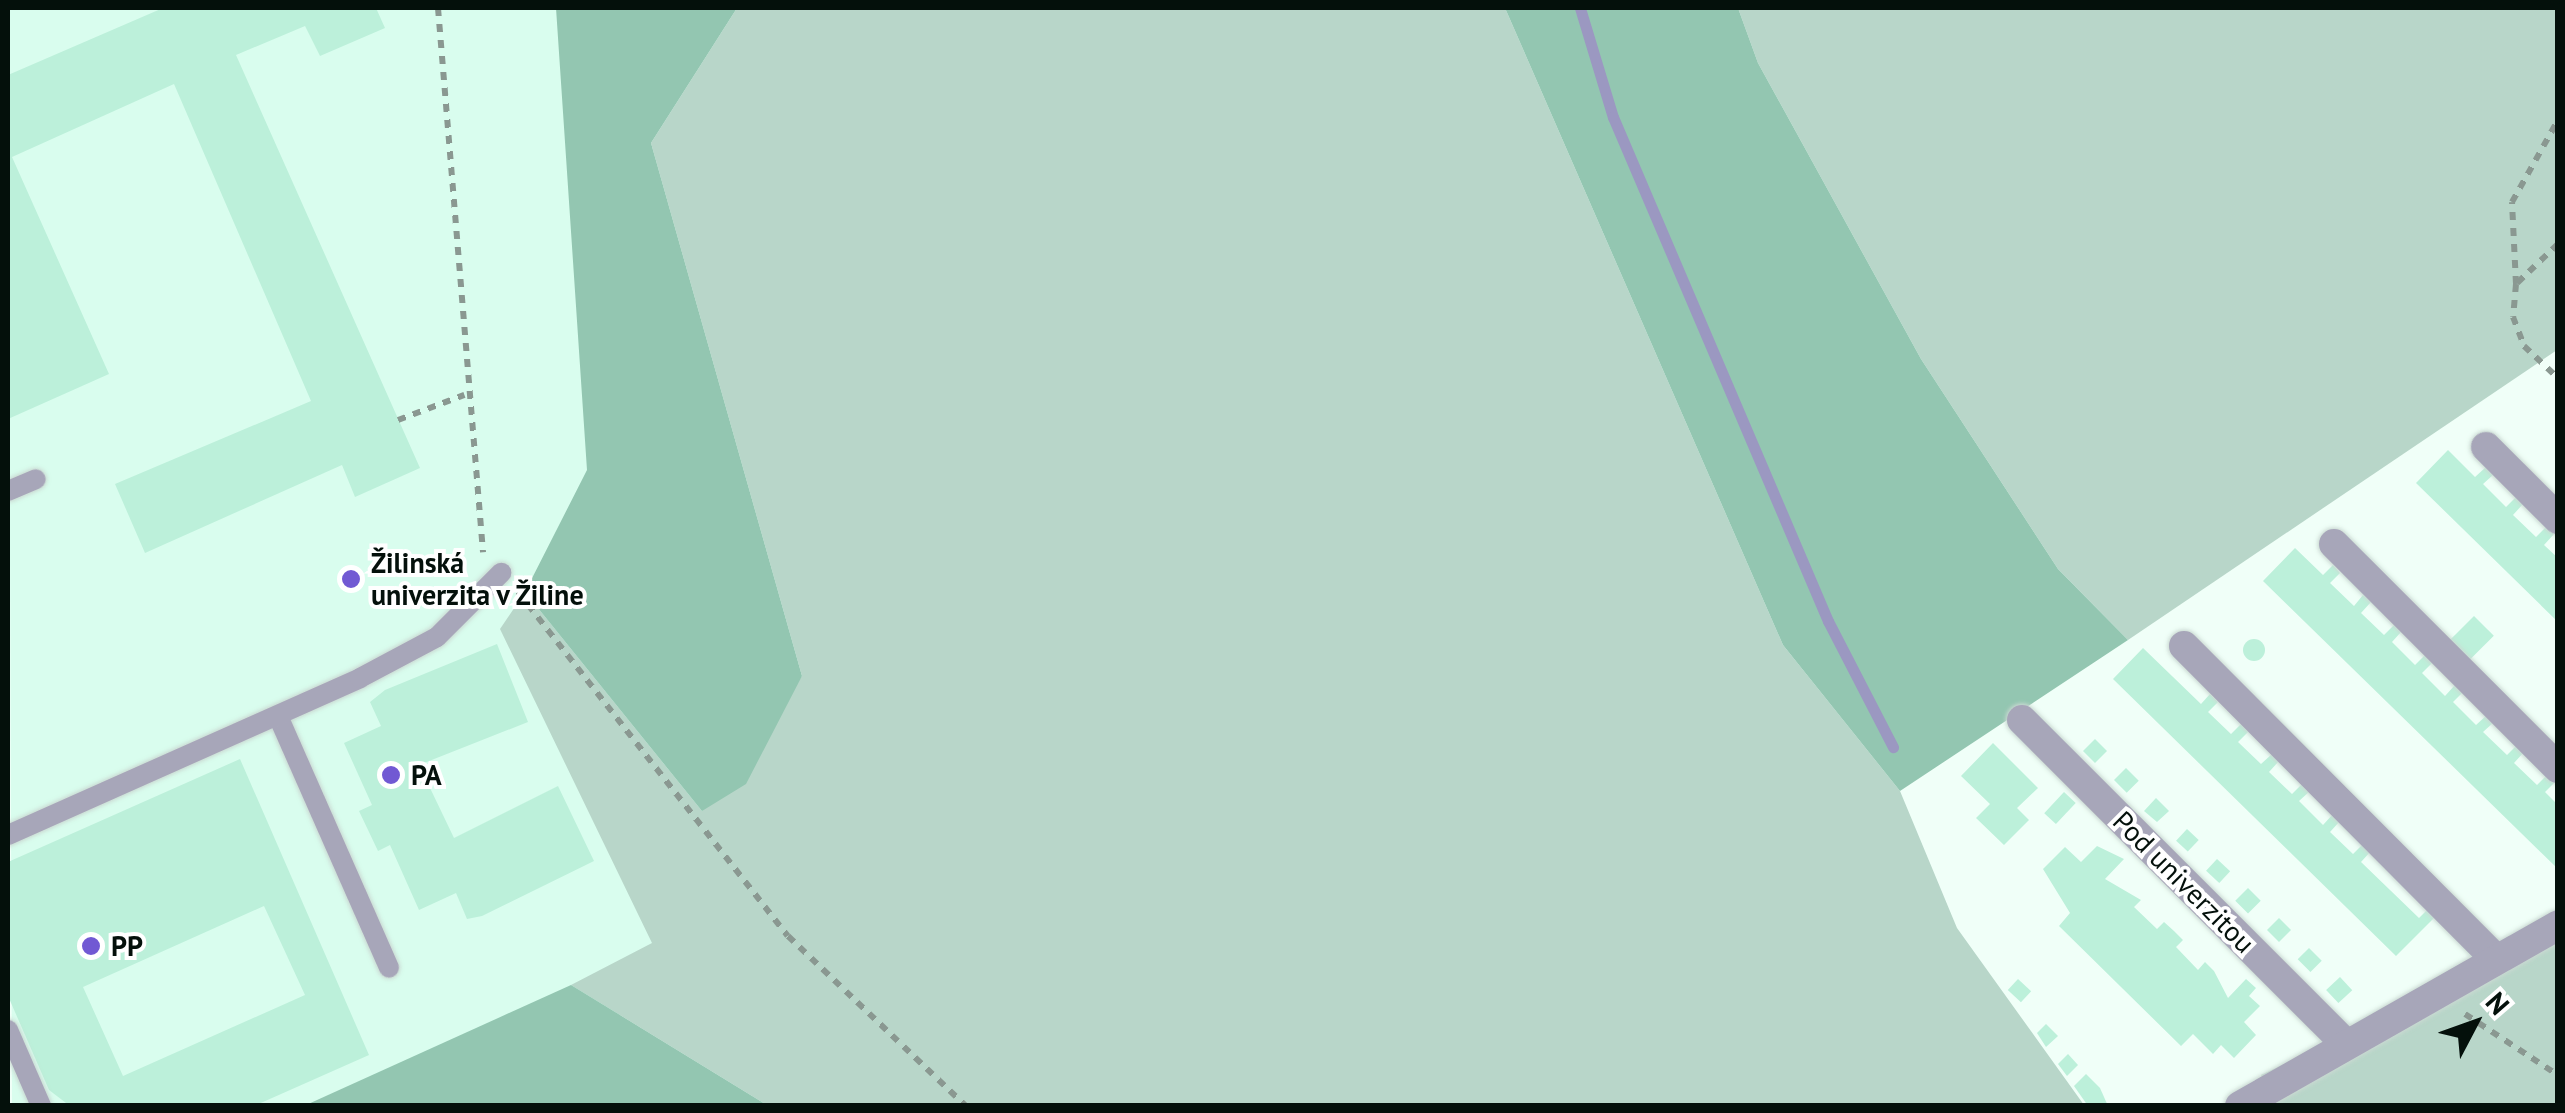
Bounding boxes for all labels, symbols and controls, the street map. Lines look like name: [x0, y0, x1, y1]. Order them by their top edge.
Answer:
place label: Žilinská univerzita v Žiline: [371, 546, 585, 612]
marker: Žilinská univerzita v Žiline: [340, 568, 362, 590]
place label: PA: [411, 758, 442, 792]
marker: PA: [380, 764, 402, 786]
street label: Pod univerzitou: [2106, 804, 2262, 960]
place label: PP: [111, 929, 143, 963]
marker: PP: [80, 935, 102, 957]
north arrow: [2425, 973, 2525, 1073]
text: N: [2478, 984, 2518, 1022]

